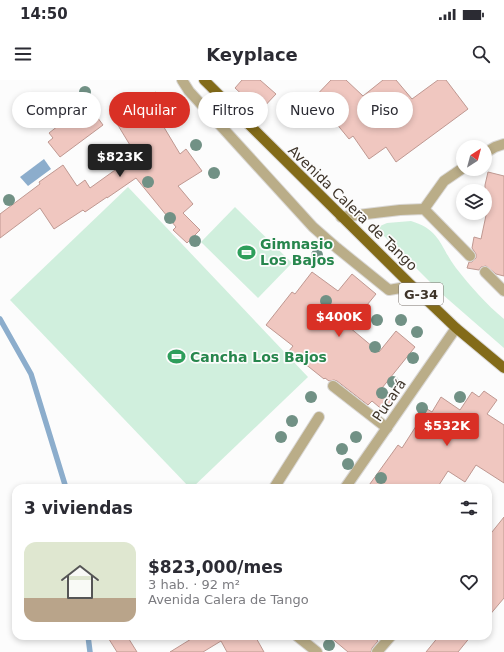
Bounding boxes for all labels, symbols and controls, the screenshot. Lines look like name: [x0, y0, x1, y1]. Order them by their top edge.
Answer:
text: 14:50: [20, 5, 68, 23]
icon: menu: [12, 43, 34, 65]
icon: search: [470, 43, 492, 65]
text: Keyplace: [206, 44, 298, 65]
chip: Comprar: [12, 92, 101, 128]
chip: Alquilar: [109, 92, 190, 128]
chip: Filtros: [198, 92, 268, 128]
chip: Nuevo: [276, 92, 349, 128]
chip: Piso: [357, 92, 413, 128]
north arrow: [456, 140, 492, 176]
map controls: [456, 140, 492, 220]
street label: Avenida Calera de Tango: [285, 142, 421, 274]
pin: $823K: [92, 144, 148, 178]
text: $823K: [97, 149, 143, 164]
button: layers: [456, 184, 492, 220]
place label: Gimnasio Los Bajos: [260, 236, 335, 268]
sports icon: Gimnasio Los Bajos: [237, 242, 257, 262]
road number: G-34: [399, 283, 443, 305]
pin: $400K: [311, 304, 367, 338]
text: $400K: [316, 309, 362, 324]
sports icon: Cancha Los Bajos: [167, 347, 187, 367]
place label: Cancha Los Bajos: [190, 349, 327, 365]
street label: Pucará: [369, 376, 409, 424]
pin: $532K: [419, 413, 475, 447]
text: $532K: [424, 418, 470, 433]
icon: filters: [458, 497, 480, 519]
text: 3 viviendas: [24, 498, 133, 518]
text: $823,000/mes: [148, 557, 283, 577]
icon: home: [56, 558, 104, 606]
icon: heart: [458, 571, 480, 593]
text: 3 hab. · 92 m²: [148, 577, 240, 592]
text: Avenida Calera de Tango: [148, 592, 309, 607]

